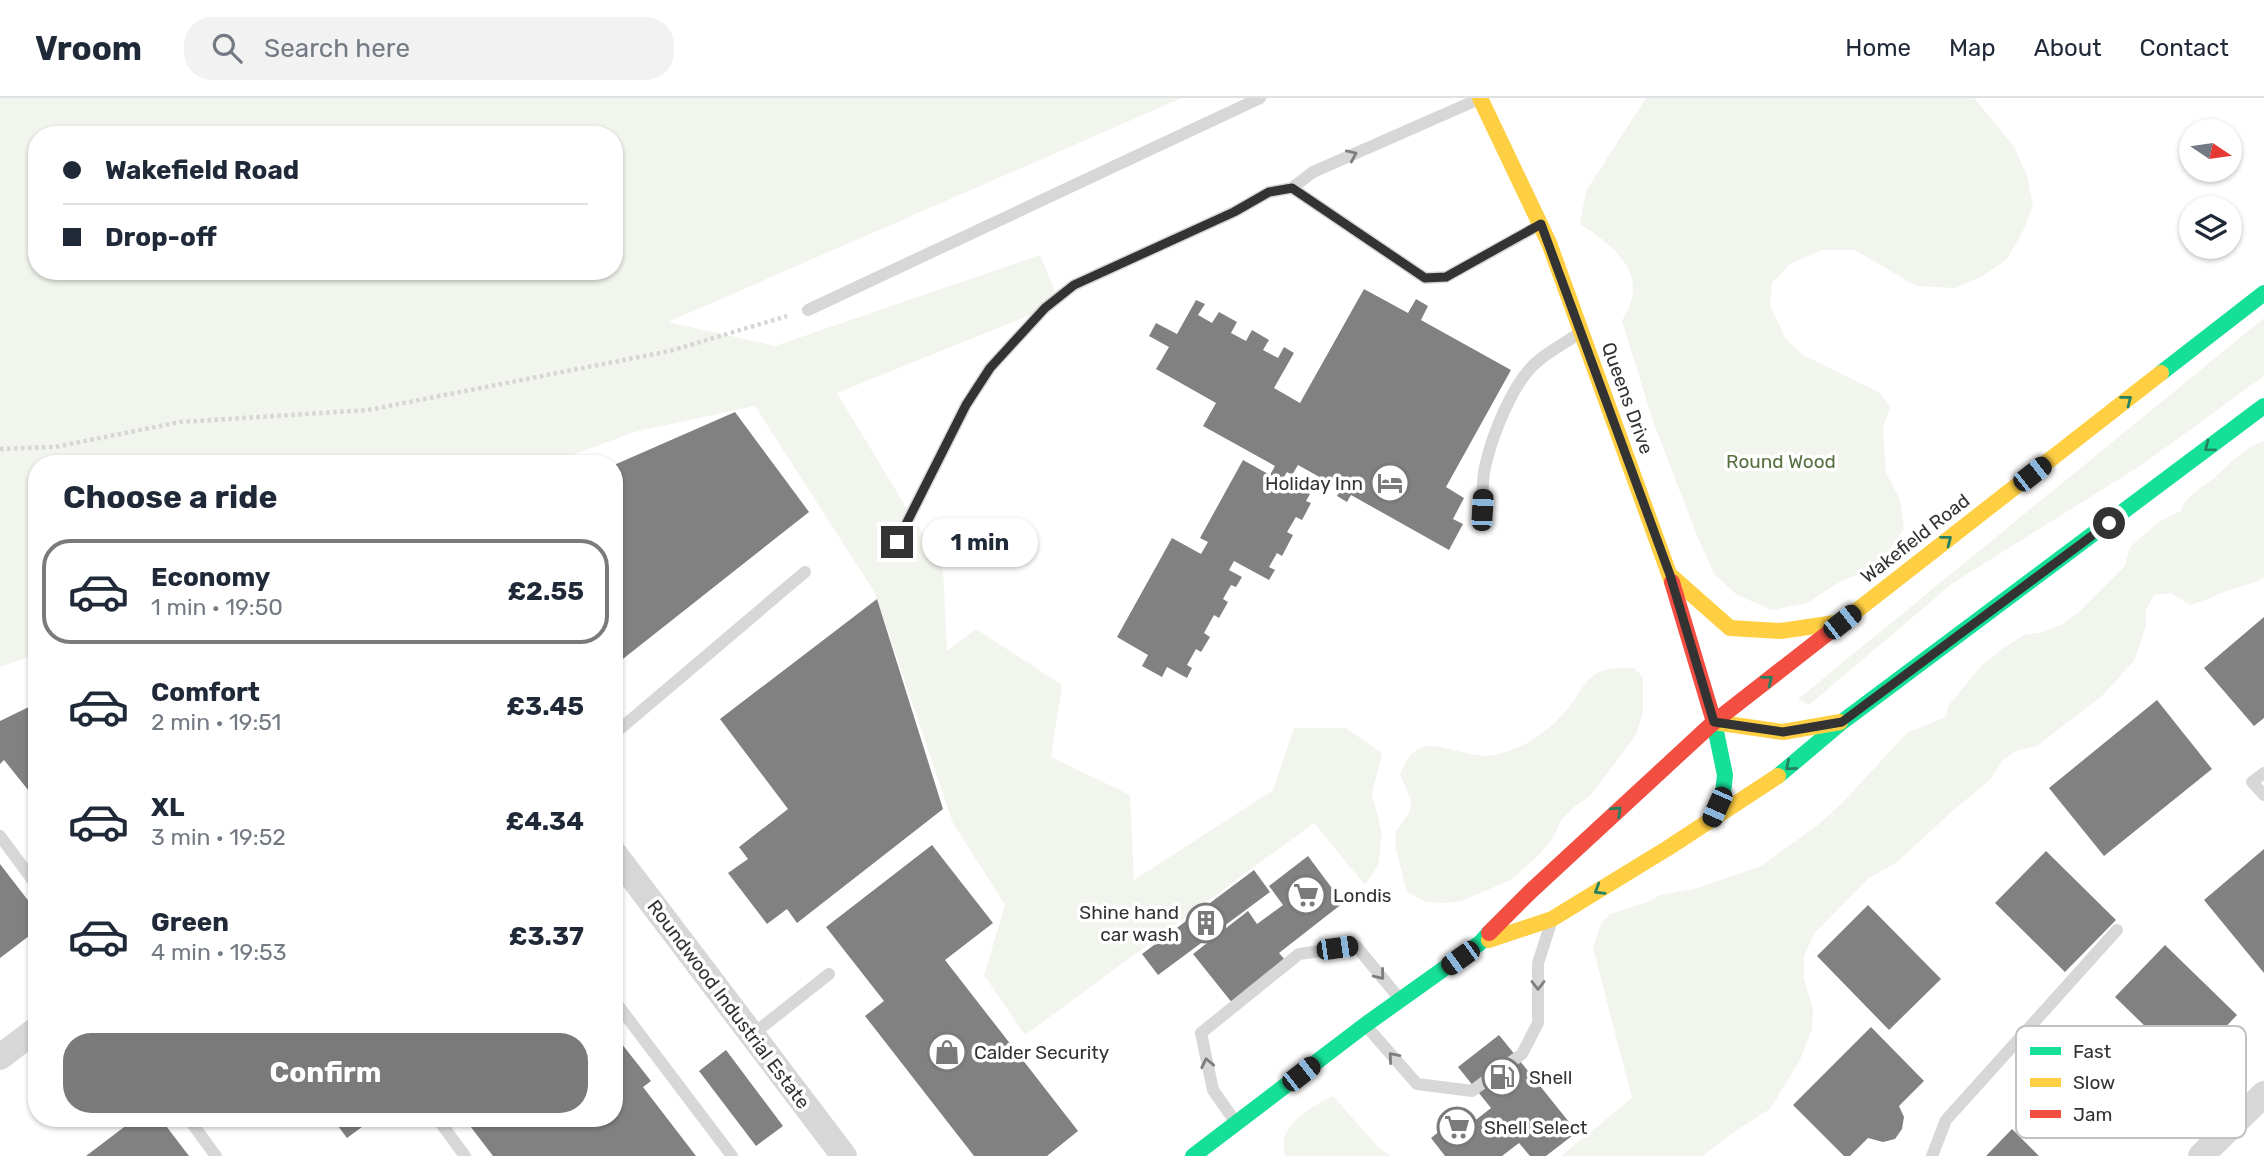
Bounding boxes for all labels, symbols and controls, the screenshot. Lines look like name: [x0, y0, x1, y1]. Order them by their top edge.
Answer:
search box: [184, 17, 674, 80]
text: Vroom: [35, 29, 142, 68]
icon: search: [208, 29, 246, 67]
text: Search here: [264, 33, 410, 64]
text: Home: [1845, 34, 1911, 62]
text: Map: [1949, 34, 1996, 62]
text: About: [2034, 34, 2102, 62]
text: Contact: [2140, 34, 2229, 62]
north arrow: [2179, 119, 2242, 182]
map controls: [2179, 119, 2242, 259]
one-way arrow: [1344, 149, 1357, 163]
text: Wakefield Road: [105, 155, 299, 186]
button: layers: [2179, 196, 2242, 259]
text: Drop-off: [105, 222, 217, 253]
street label: Queens Drive: [1597, 339, 1658, 457]
one-way arrow: [2118, 396, 2131, 408]
one-way arrow: [2205, 439, 2217, 451]
park label: Round Wood: [1726, 450, 1836, 473]
car: [2009, 453, 2056, 495]
hotel icon: Holiday Inn: [1369, 462, 1411, 504]
place label: Holiday Inn: [1265, 472, 1363, 495]
text: Choose a ride: [63, 478, 277, 516]
car: [1471, 488, 1494, 532]
street label: Wakefield Road: [1856, 489, 1974, 588]
route start: [2093, 507, 2125, 539]
callout: 1 min: [922, 518, 1037, 566]
route end: [881, 526, 913, 558]
text: 1 min: [951, 528, 1009, 556]
one-way arrow: [1940, 535, 1952, 548]
icon: car: [67, 560, 130, 623]
text: Economy: [151, 562, 270, 593]
text: £2.55: [507, 576, 584, 607]
text: 1 min · 19:50: [151, 593, 283, 621]
car: [1819, 601, 1866, 643]
icon: car: [67, 675, 130, 738]
one-way arrow: [1760, 675, 1772, 688]
text: Comfort: [151, 677, 260, 708]
text: £3.45: [506, 691, 584, 722]
text: 2 min · 19:51: [151, 708, 281, 736]
one-way arrow: [1785, 758, 1798, 770]
car: [1699, 784, 1736, 830]
icon: car: [67, 790, 130, 853]
text: XL: [151, 792, 184, 823]
text: £4.34: [505, 806, 584, 837]
one-way arrow: [1609, 807, 1622, 819]
text: 3 min · 19:52: [151, 823, 286, 851]
supermarket icon: Londis: [1285, 874, 1327, 916]
one-way arrow: [1594, 881, 1607, 894]
place label: Londis: [1333, 884, 1392, 907]
street label: Roundwood Industrial Estate: [643, 895, 815, 1113]
place label: Shine hand car wash: [1079, 901, 1179, 946]
building icon: Shine hand car wash: [1185, 902, 1227, 944]
icon: car: [67, 905, 130, 968]
text: Green: [151, 907, 229, 938]
text: £3.37: [509, 921, 584, 952]
car: [1315, 935, 1360, 961]
car: [1437, 937, 1484, 979]
text: 4 min · 19:53: [151, 938, 287, 966]
one-way arrow: [1372, 967, 1384, 980]
one-way arrow: [1530, 980, 1546, 991]
legend: [2016, 1026, 2246, 1138]
shop icon: Calder Security: [926, 1031, 968, 1073]
button: Confirm: [63, 1033, 588, 1113]
text: Fast: [2073, 1040, 2112, 1063]
place label: Calder Security: [974, 1041, 1109, 1064]
one-way arrow: [1389, 1052, 1401, 1065]
car: [1278, 1053, 1325, 1095]
fuel station icon: Shell: [1481, 1056, 1523, 1098]
one-way arrow: [1200, 1057, 1215, 1069]
place label: Shell: [1529, 1066, 1572, 1089]
text: Slow: [2073, 1071, 2115, 1094]
text: Jam: [2073, 1103, 2112, 1126]
supermarket icon: Shell Select: [1436, 1106, 1478, 1148]
place label: Shell Select: [1484, 1116, 1588, 1139]

